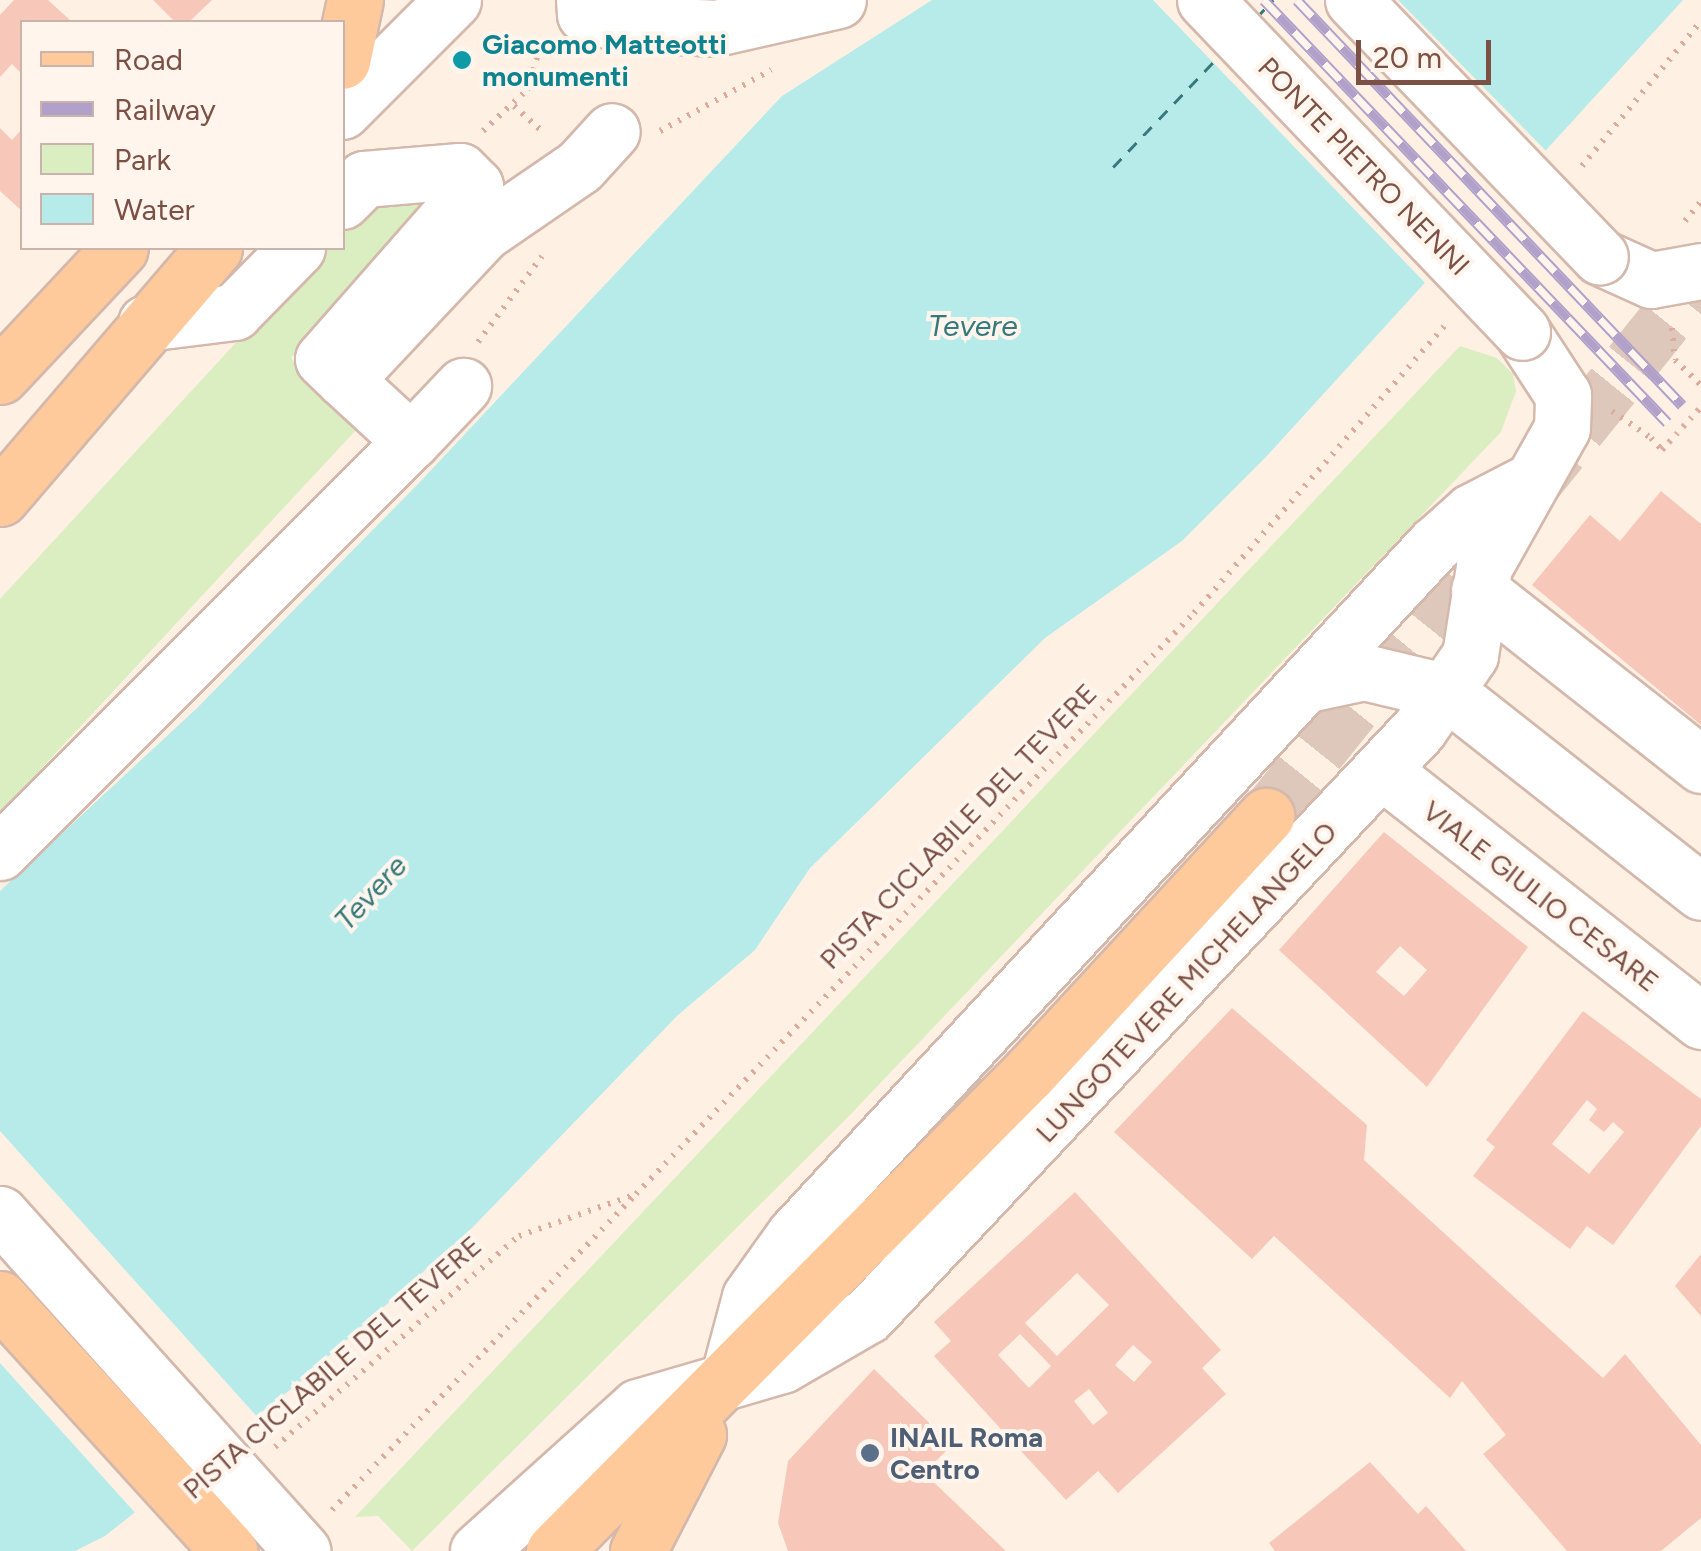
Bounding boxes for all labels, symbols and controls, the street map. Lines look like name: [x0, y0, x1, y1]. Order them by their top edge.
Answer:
legend: [20, 20, 345, 250]
scale bar: [1361, 20, 1496, 82]
place label: Giacomo Matteotti monumenti: [482, 27, 727, 93]
text: 20 m: [1373, 39, 1442, 76]
text: Road: [114, 41, 183, 78]
marker: Giacomo Matteotti monumenti: [451, 49, 473, 71]
street label: PONTE PIETRO NENNI: [1251, 50, 1477, 282]
text: Railway: [114, 91, 216, 128]
text: Park: [114, 141, 171, 178]
text: Water: [114, 191, 195, 228]
water label: Tevere: [928, 308, 1018, 344]
street label: PISTA CICLABILE DEL TEVERE: [813, 676, 1103, 976]
street label: VIALE GIULIO CESARE: [1416, 793, 1666, 999]
street label: LUNGOTEVERE MICHELANGELO: [1029, 815, 1343, 1149]
water label: Tevere: [327, 848, 415, 938]
street label: PISTA CICLABILE DEL TEVERE: [176, 1228, 488, 1506]
place label: INAIL Roma Centro: [890, 1420, 1043, 1486]
marker: INAIL Roma Centro: [859, 1442, 881, 1464]

